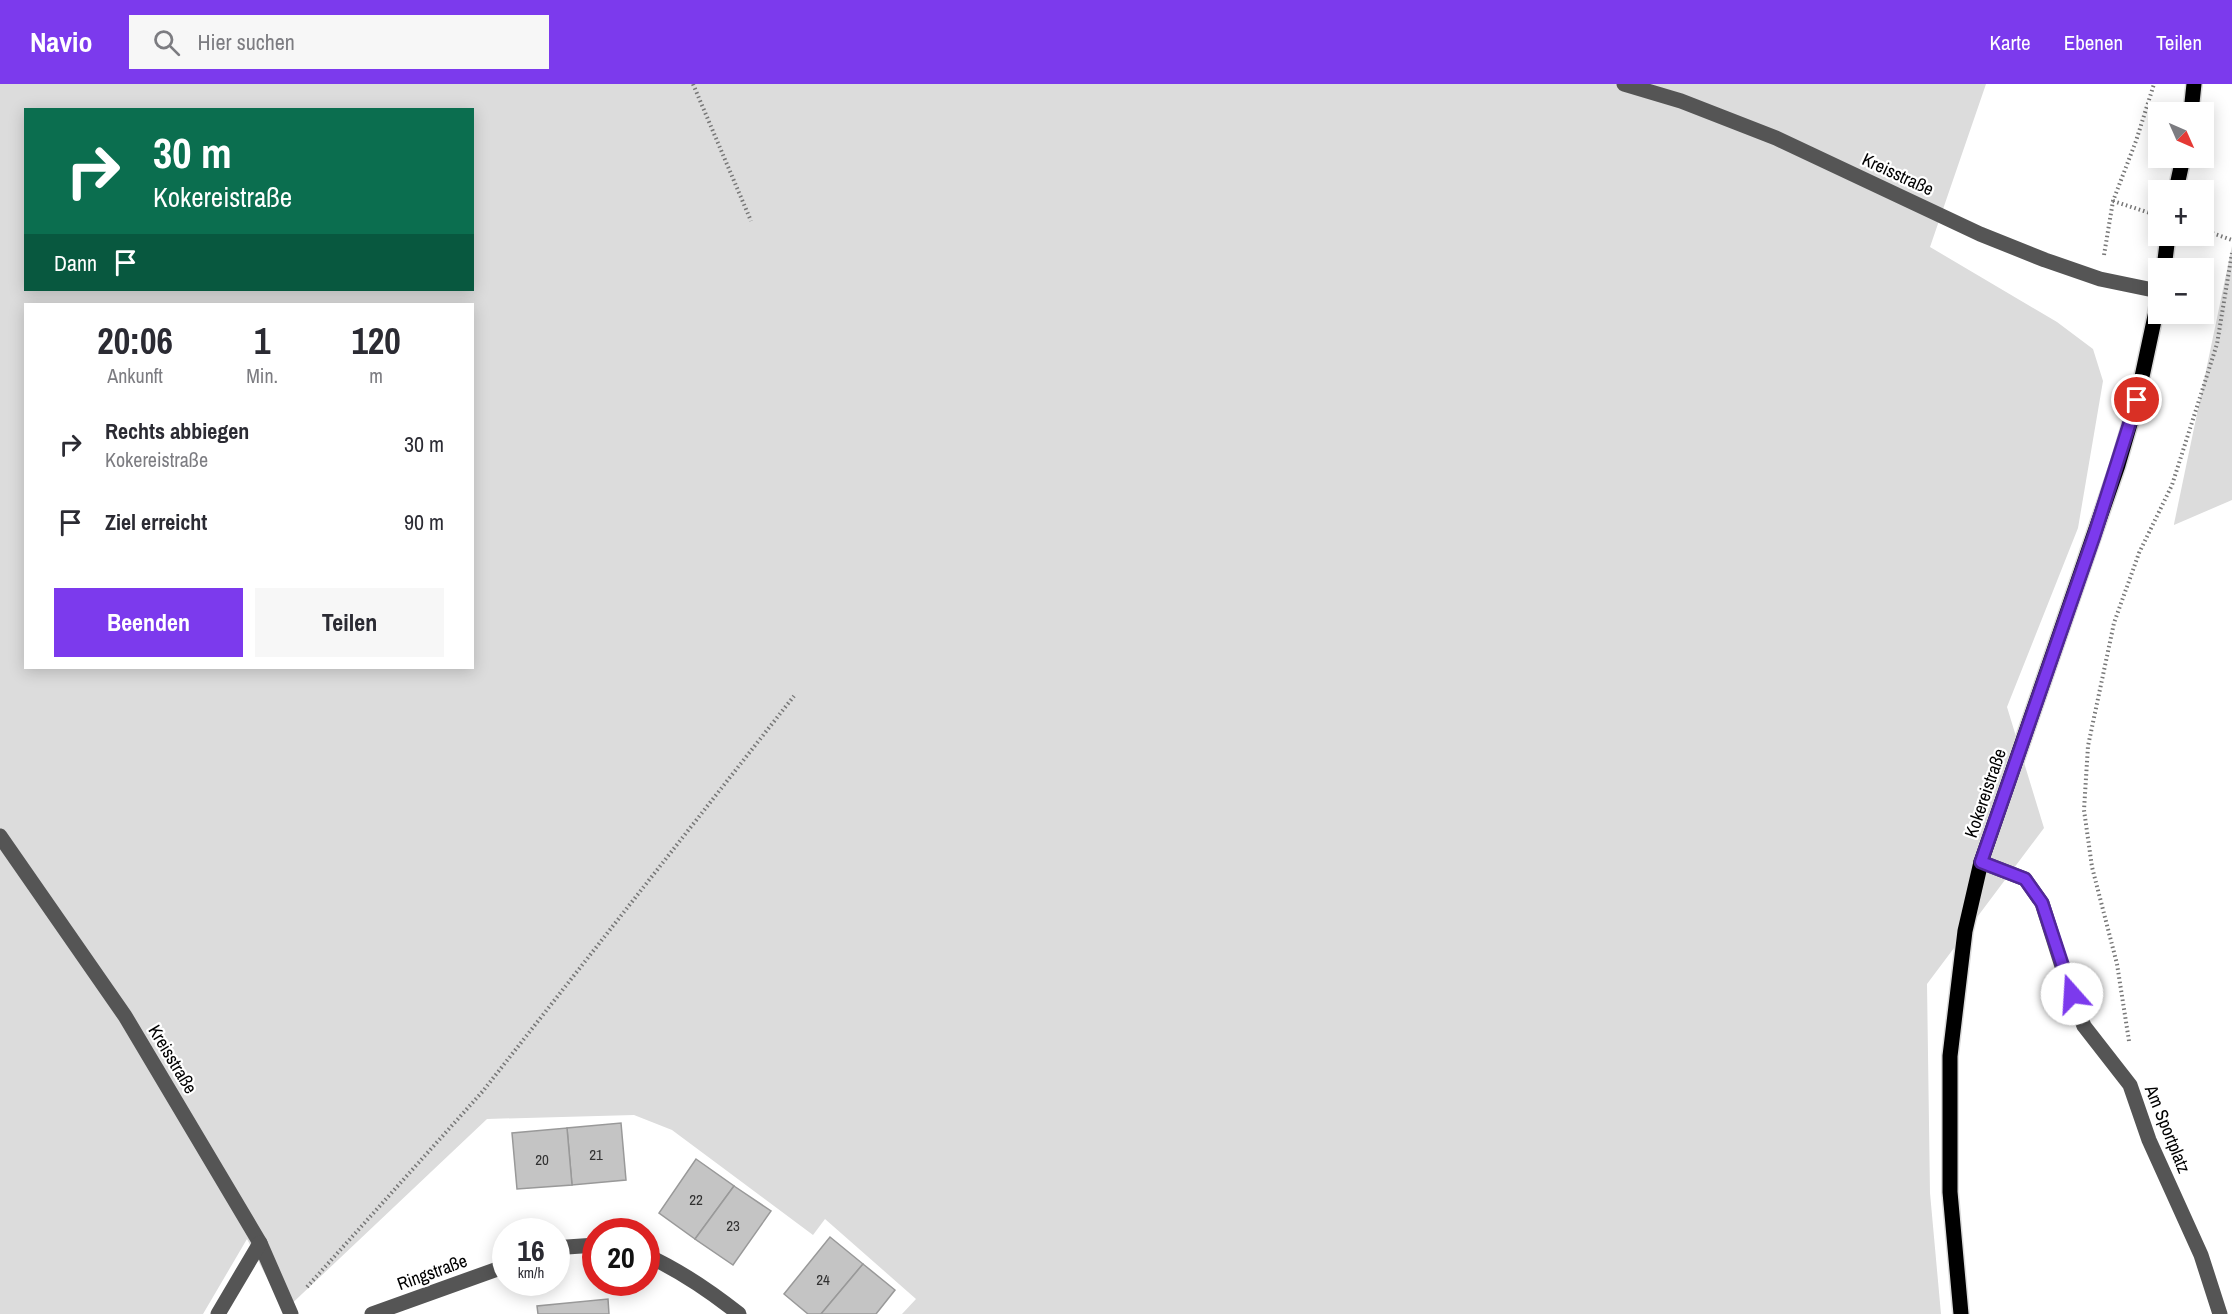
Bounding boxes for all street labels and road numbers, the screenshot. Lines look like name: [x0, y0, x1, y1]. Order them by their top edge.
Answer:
street label: Kreisstraße: [1858, 147, 1938, 201]
street label: Kokereistraße: [1958, 745, 2012, 841]
street label: Kreisstraße: [143, 1020, 203, 1098]
street label: Am Sportplatz: [2139, 1080, 2197, 1177]
street label: Ringstraße: [393, 1248, 471, 1296]

